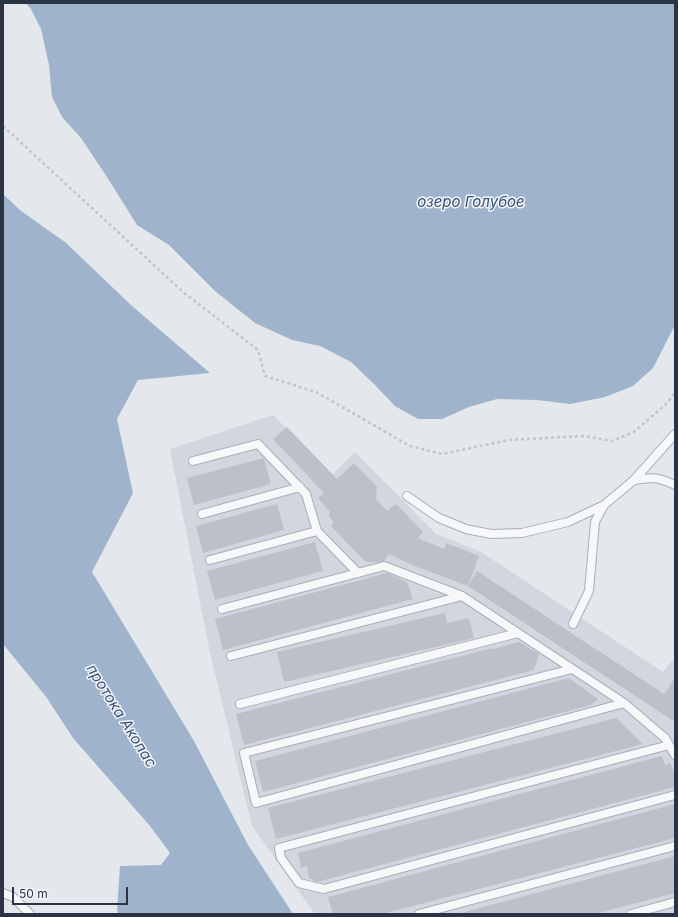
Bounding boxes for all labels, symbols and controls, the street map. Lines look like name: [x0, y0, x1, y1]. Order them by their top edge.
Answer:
water label: озеро Голубое: [417, 193, 525, 211]
water label: протока Акопас: [82, 661, 160, 771]
scale bar: [14, 879, 130, 905]
text: 50 m: [19, 886, 48, 901]

